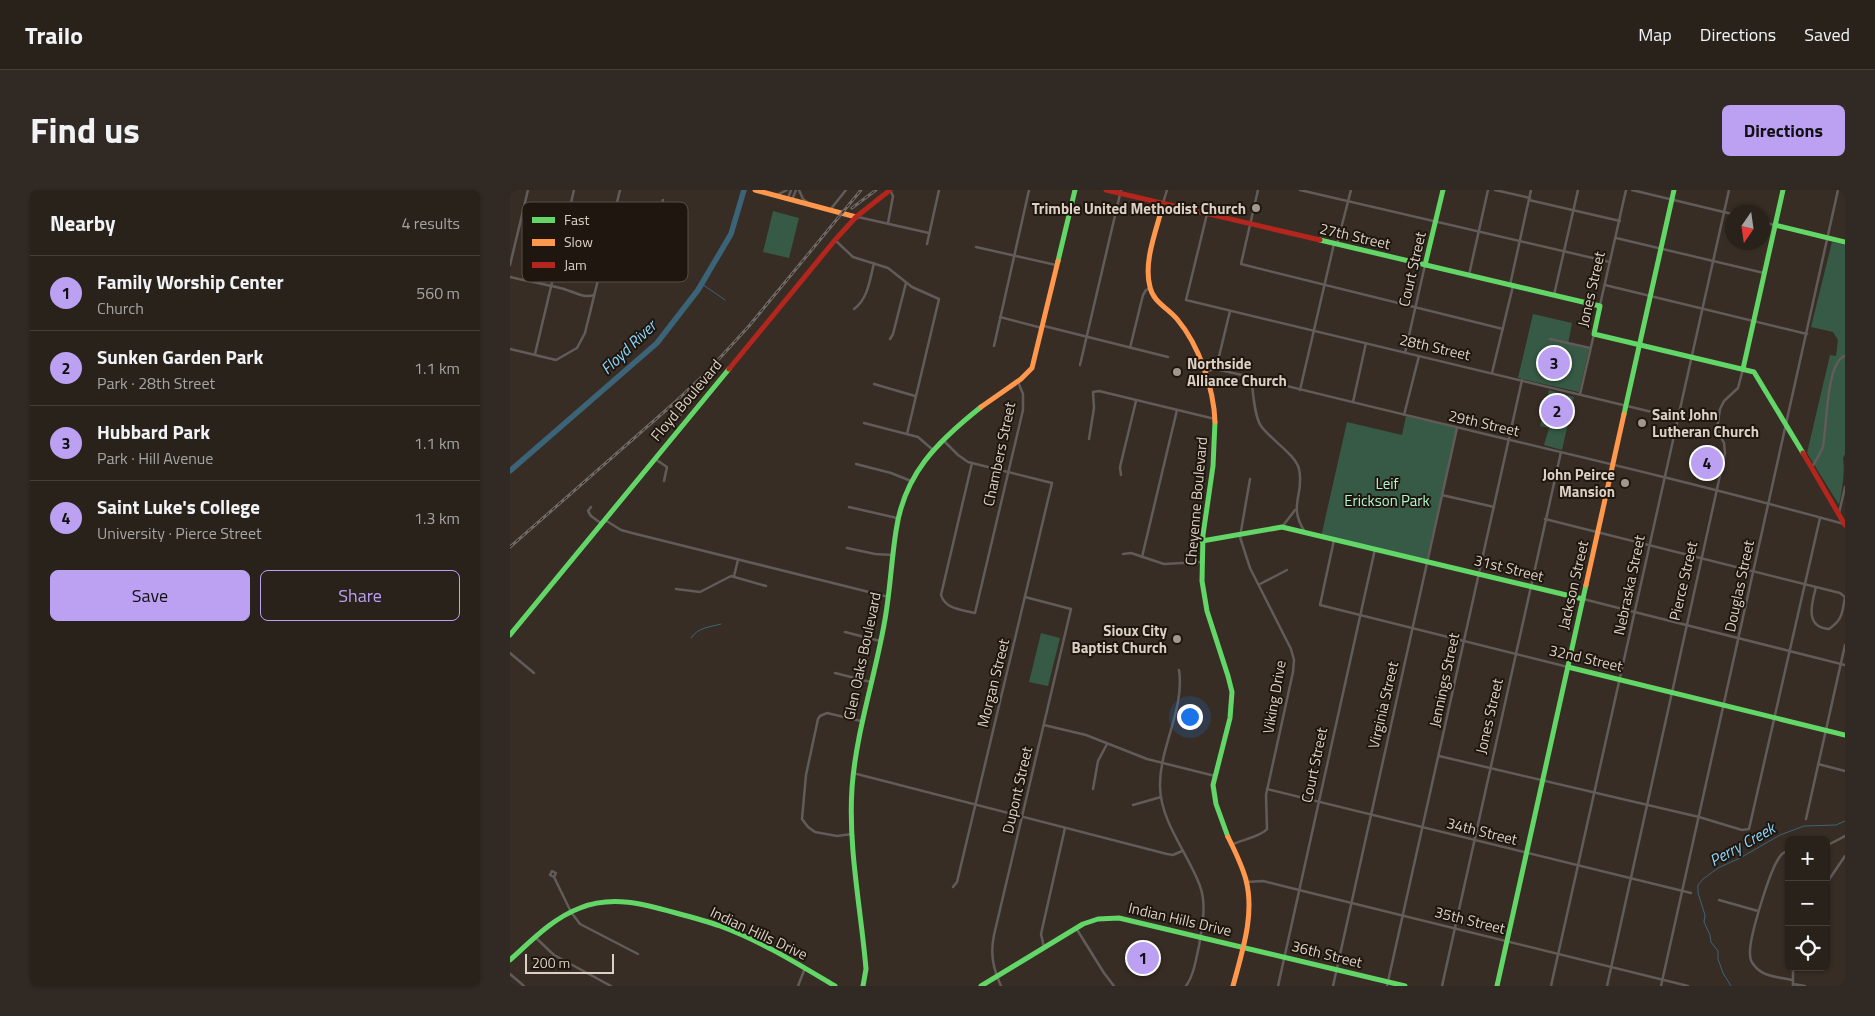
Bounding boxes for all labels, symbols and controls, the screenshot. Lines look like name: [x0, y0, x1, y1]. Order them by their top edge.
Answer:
text: Trailo: [25, 17, 83, 53]
text: Map: [1638, 21, 1672, 48]
text: Directions: [1700, 21, 1776, 48]
text: Saved: [1804, 21, 1850, 48]
text: Find us: [30, 103, 140, 157]
button: Directions: [1722, 105, 1845, 156]
place label: Trimble United Methodist Church: [1032, 197, 1246, 220]
legend: [522, 202, 688, 282]
marker: Trimble United Methodist Church: [1250, 202, 1262, 214]
north arrow: [1725, 205, 1770, 250]
text: Nearby: [50, 207, 115, 239]
text: Fast: [564, 209, 589, 230]
text: 4 results: [401, 211, 460, 235]
street label: 27th Street: [1317, 217, 1393, 255]
street label: Court Street: [1392, 229, 1432, 309]
text: Slow: [564, 231, 593, 252]
street label: Jones Street: [1571, 248, 1611, 329]
text: Jam: [564, 254, 587, 275]
text: Family Worship Center: [97, 267, 284, 296]
text: 1: [62, 281, 70, 305]
text: 560 m: [416, 281, 460, 305]
text: Church: [97, 296, 144, 320]
water label: Floyd River: [595, 313, 663, 380]
street label: 28th Street: [1397, 328, 1473, 366]
text: Sunken Garden Park: [97, 342, 263, 371]
pin: 3: [1538, 344, 1570, 382]
place label: Northside Alliance Church: [1187, 352, 1287, 392]
street label: Floyd Boulevard: [645, 354, 727, 446]
text: 2: [62, 356, 70, 380]
text: 1.1 km: [414, 356, 460, 380]
marker: Northside Alliance Church: [1171, 366, 1183, 378]
text: Park · 28th Street: [97, 371, 215, 395]
pin: 2: [1541, 392, 1573, 430]
street label: Chambers Street: [977, 399, 1021, 508]
place label: Saint John Lutheran Church: [1652, 403, 1759, 443]
street label: 29th Street: [1446, 404, 1522, 442]
text: Hubbard Park: [97, 417, 210, 446]
marker: Saint John Lutheran Church: [1636, 417, 1648, 429]
text: 3: [62, 431, 70, 455]
text: 1.1 km: [414, 431, 460, 455]
street label: Cheyenne Boulevard: [1179, 436, 1213, 566]
pin: 4: [1691, 444, 1723, 482]
text: Park · Hill Avenue: [97, 446, 213, 470]
place label: John Peirce Mansion: [1542, 463, 1615, 503]
park label: Leif Erickson Park: [1344, 472, 1430, 512]
marker: John Peirce Mansion: [1619, 477, 1631, 489]
text: Saint Luke's College: [97, 492, 260, 521]
text: 4: [62, 506, 70, 530]
text: 1.3 km: [414, 506, 460, 530]
text: University · Pierce Street: [97, 521, 262, 545]
street label: Nebraska Street: [1607, 532, 1651, 637]
street label: Douglas Street: [1718, 537, 1760, 634]
street label: Jackson Street: [1552, 538, 1595, 632]
street label: Pierce Street: [1663, 538, 1703, 623]
street label: 31st Street: [1472, 548, 1547, 588]
button: Save: [50, 570, 250, 621]
button: Share: [260, 570, 460, 621]
street label: Glen Oaks Boulevard: [837, 590, 887, 722]
place label: Sioux City Baptist Church: [1072, 619, 1167, 659]
street label: Jennings Street: [1423, 630, 1465, 729]
marker: Sioux City Baptist Church: [1171, 633, 1183, 645]
street label: Morgan Street: [971, 635, 1015, 730]
street label: 32nd Street: [1547, 638, 1626, 678]
street label: Viking Drive: [1256, 658, 1292, 736]
street label: Virginia Street: [1362, 658, 1404, 751]
street label: Jones Street: [1469, 675, 1509, 756]
your location: [1177, 704, 1203, 730]
street label: Court Street: [1295, 725, 1333, 805]
street label: Dupont Street: [996, 743, 1038, 836]
street label: 34th Street: [1444, 811, 1520, 851]
water label: Perry Creek: [1705, 815, 1781, 872]
map controls: [1785, 836, 1830, 971]
button: +: [1785, 836, 1830, 881]
button: −: [1785, 881, 1830, 926]
street label: Indian Hills Drive: [1126, 896, 1234, 942]
street label: Indian Hills Drive: [706, 900, 812, 966]
street label: 35th Street: [1432, 900, 1508, 940]
button: locate: [1785, 926, 1830, 971]
street label: 36th Street: [1289, 934, 1365, 974]
pin: 1: [1127, 939, 1159, 977]
scale bar: [525, 951, 614, 974]
text: 200 m: [532, 952, 570, 973]

